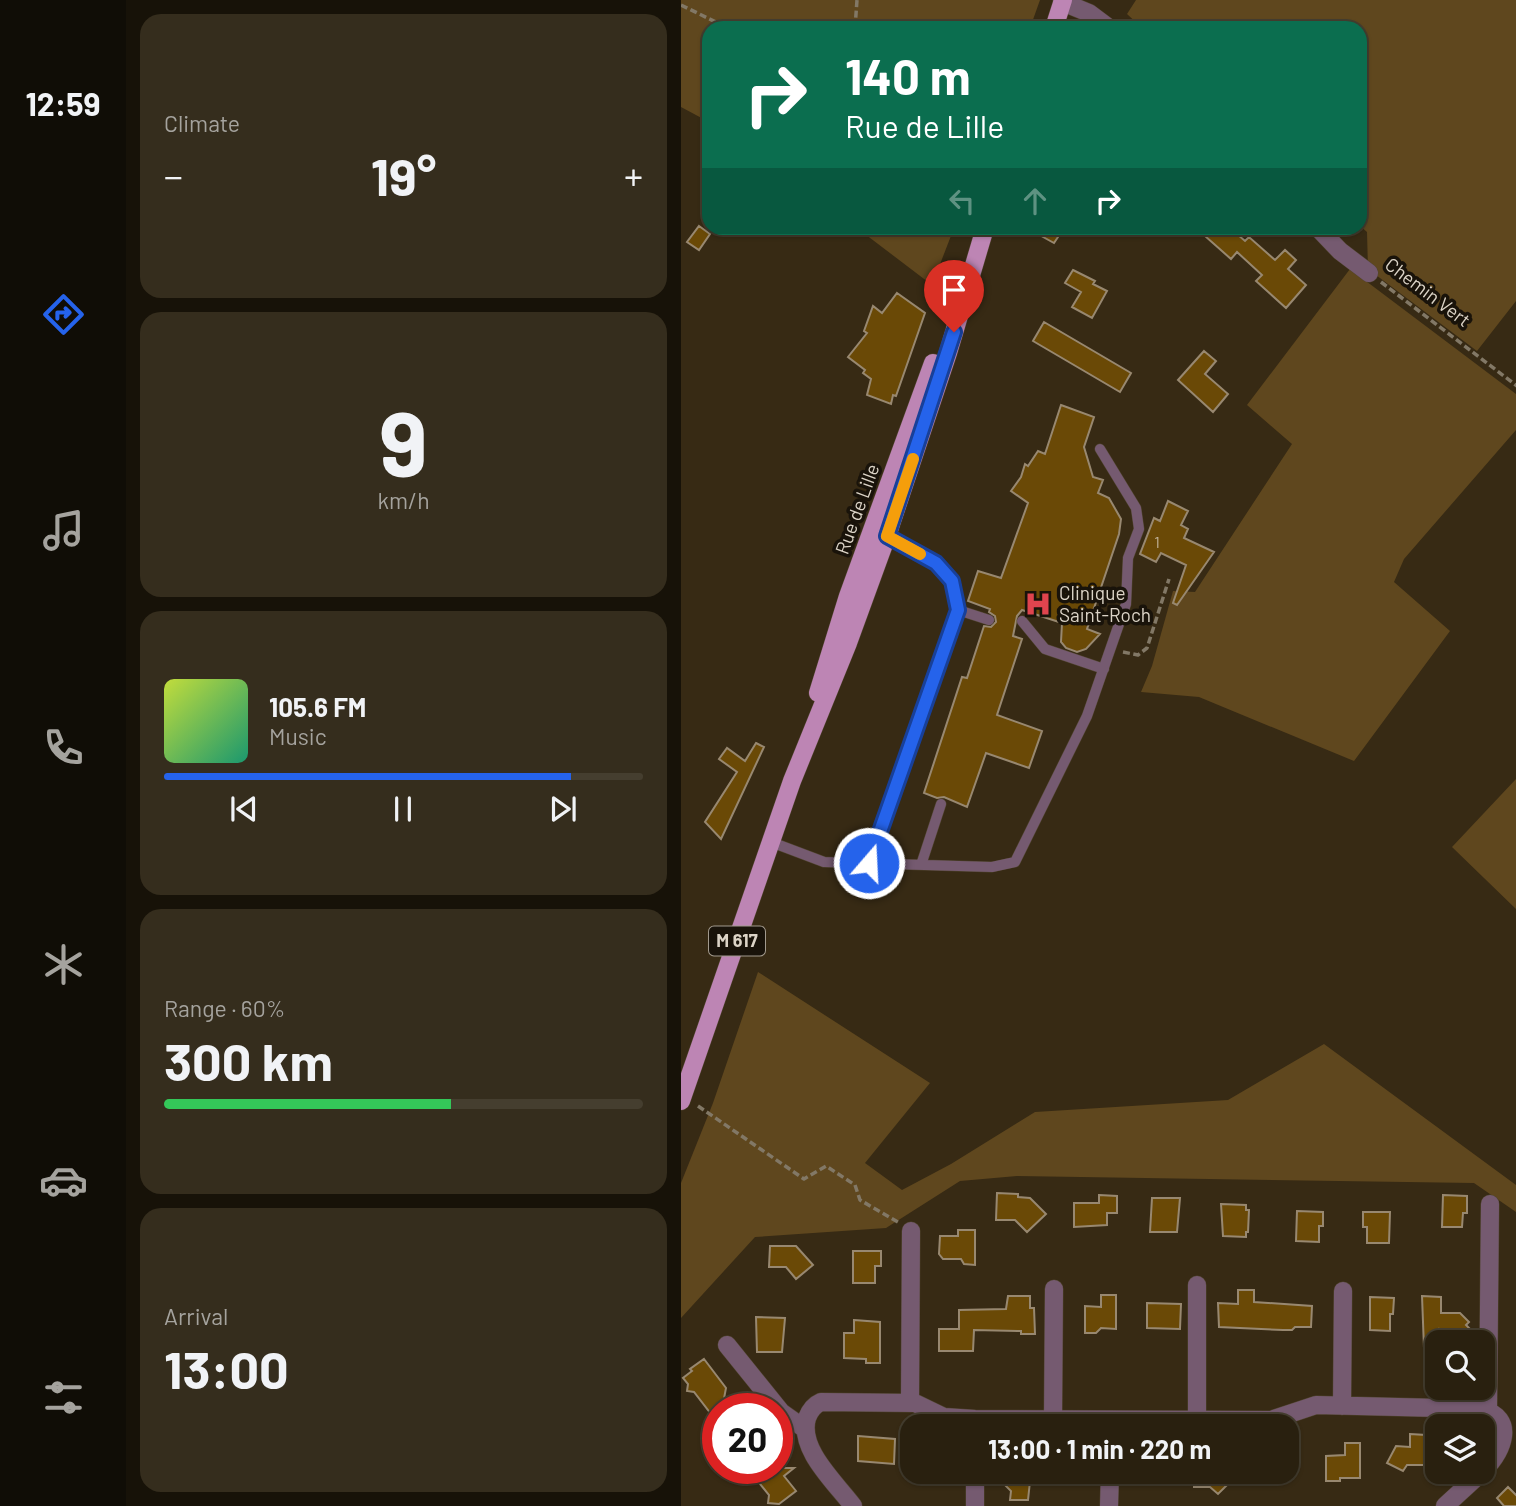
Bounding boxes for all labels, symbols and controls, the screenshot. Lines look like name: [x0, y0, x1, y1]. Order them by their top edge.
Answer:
text: 140 m: [845, 46, 971, 105]
icon: right: [730, 49, 821, 140]
text: 12:59: [25, 84, 101, 122]
text: Rue de Lille: [845, 106, 1004, 144]
text: Climate: [164, 109, 240, 137]
text: 19°: [371, 144, 436, 206]
text: −: [164, 152, 183, 198]
text: +: [624, 152, 643, 198]
icon: left: [943, 182, 981, 220]
icon: ahead: [1016, 182, 1054, 220]
icon: right: [1089, 182, 1127, 220]
street label: Chemin Vert: [1381, 252, 1475, 331]
pin: [924, 260, 984, 332]
icon: arrive: [935, 271, 973, 309]
icon: directions: [39, 290, 88, 339]
text: 9: [379, 386, 428, 495]
street label: Rue de Lille: [830, 460, 884, 557]
text: km/h: [377, 486, 430, 514]
icon: music: [39, 506, 88, 555]
house number: 1: [1154, 532, 1160, 551]
place label: Clinique Saint-Roch: [1059, 581, 1151, 626]
hospital icon: Clinique Saint-Roch: [1023, 589, 1053, 619]
text: 105.6 FM: [269, 691, 366, 722]
text: Music: [269, 722, 327, 750]
icon: phone: [39, 723, 88, 772]
icon: previous: [225, 790, 263, 828]
icon: pause: [384, 790, 422, 828]
icon: next: [544, 790, 582, 828]
position arrow: [832, 826, 906, 900]
road number: M 617: [709, 926, 765, 956]
icon: climate: [39, 940, 88, 989]
text: Range · 60%: [164, 994, 285, 1022]
text: 300 km: [164, 1029, 333, 1091]
icon: car: [39, 1156, 88, 1205]
text: Arrival: [164, 1302, 228, 1330]
map controls: [1425, 1330, 1495, 1484]
button: search: [1425, 1330, 1495, 1400]
text: 13:00: [164, 1337, 289, 1399]
icon: filters: [39, 1373, 88, 1422]
speed limit sign: 20: [702, 1393, 793, 1484]
button: layers: [1425, 1414, 1495, 1484]
text: 13:00 · 1 min · 220 m: [988, 1433, 1211, 1464]

